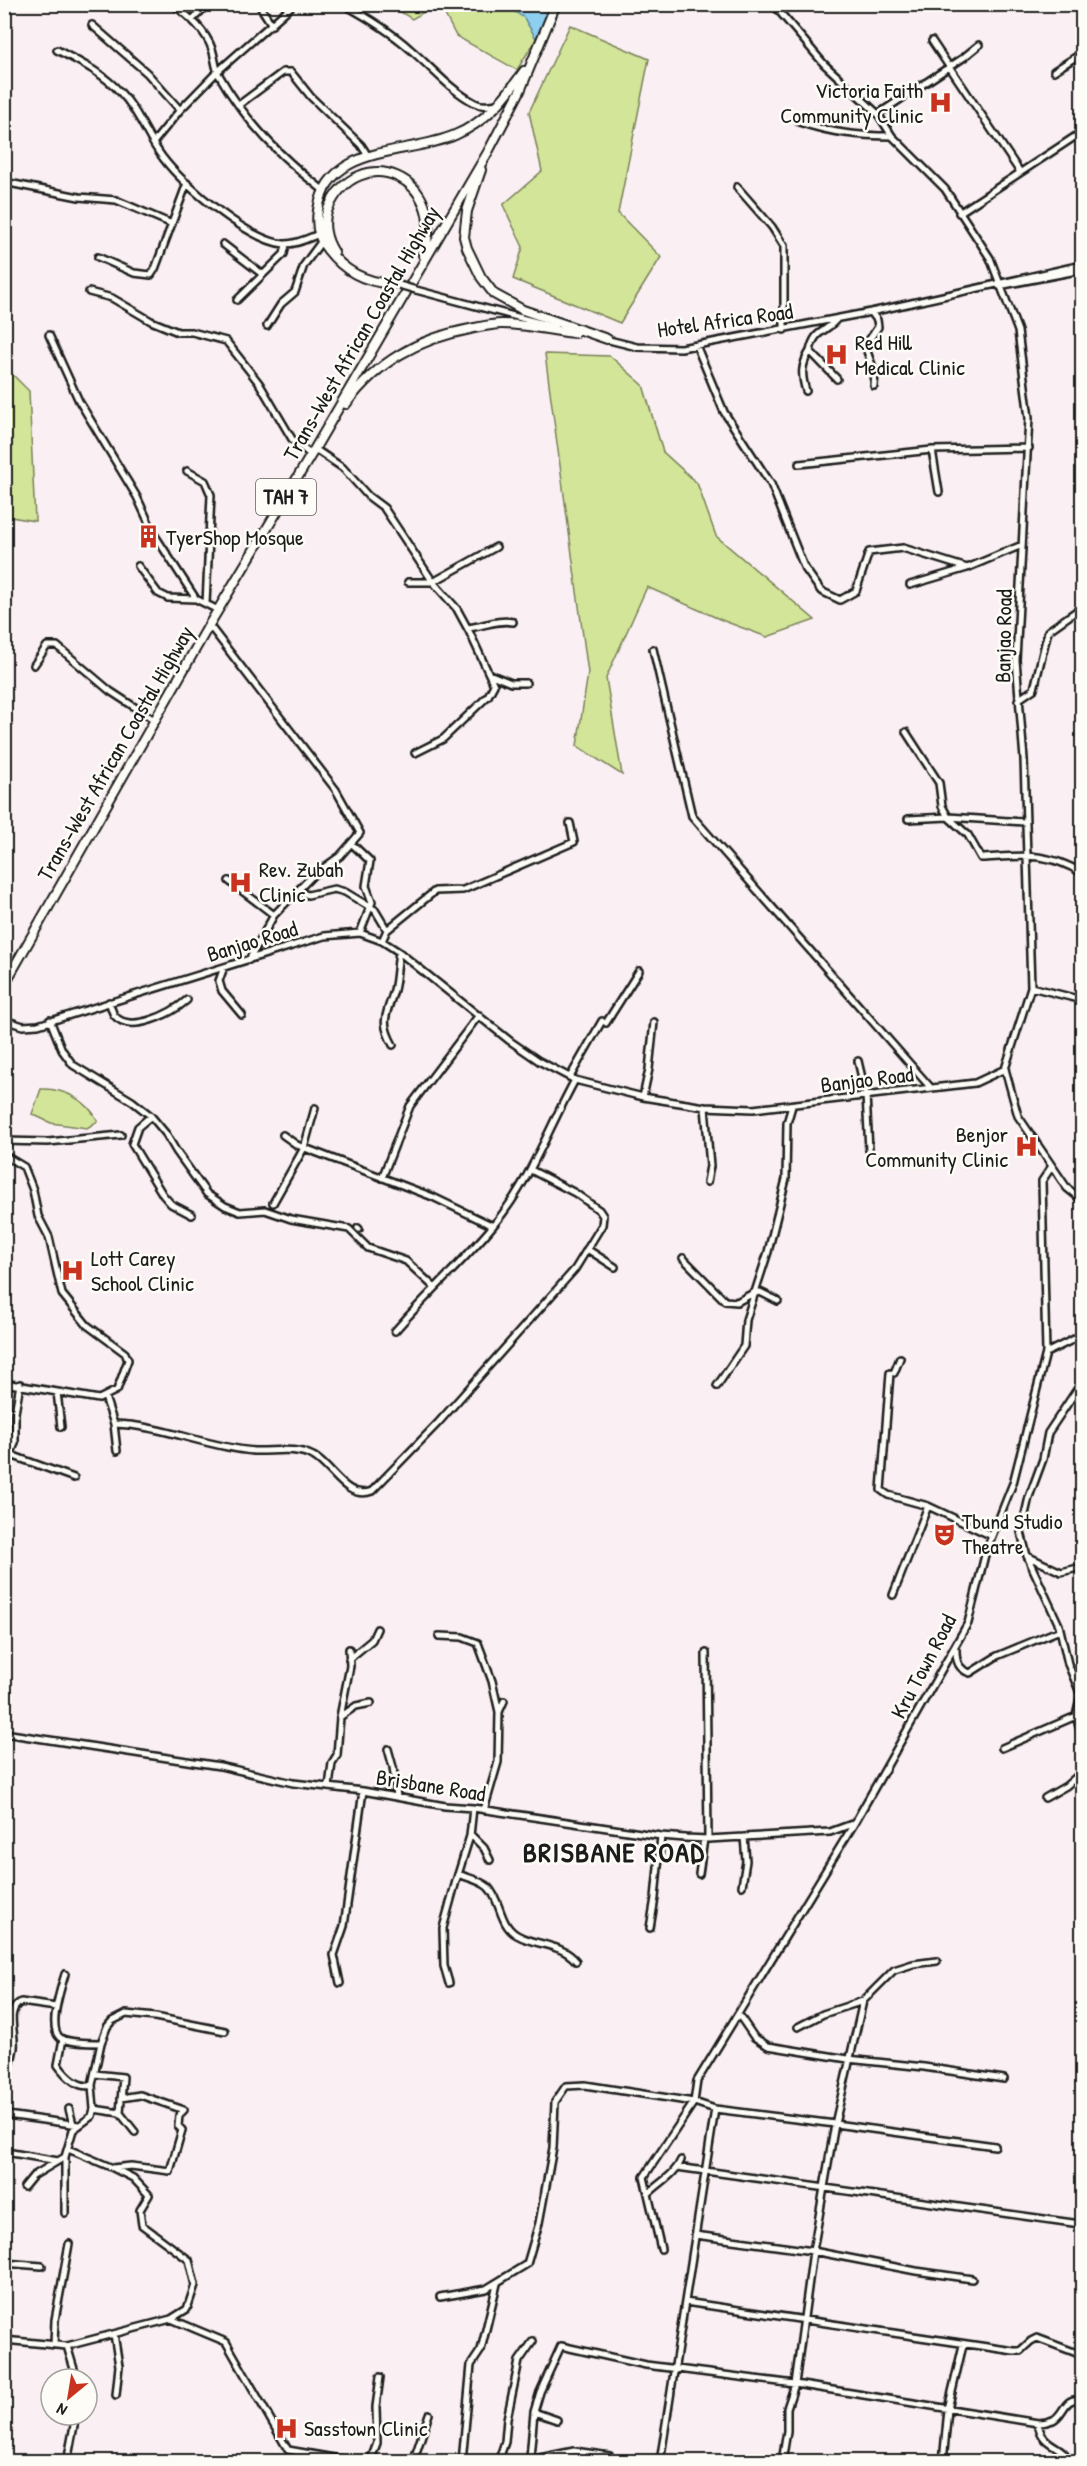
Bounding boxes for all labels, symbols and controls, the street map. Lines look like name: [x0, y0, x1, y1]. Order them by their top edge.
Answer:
place label: Victoria Faith Community Clinic: [780, 75, 923, 130]
hospital icon: Victoria Faith Community Clinic: [928, 90, 954, 116]
street label: Trans-West African Coastal Highway: [276, 200, 446, 466]
street label: Hotel Africa Road: [655, 296, 795, 344]
place label: Red Hill Medical Clinic: [855, 327, 965, 382]
hospital icon: Red Hill Medical Clinic: [824, 342, 850, 368]
road number: TAH 7: [256, 479, 316, 515]
place label: TyerShop Mosque: [166, 522, 304, 552]
building icon: TyerShop Mosque: [135, 524, 161, 550]
street label: Banjao Road: [987, 589, 1019, 683]
street label: Trans-West African Coastal Highway: [30, 620, 200, 886]
place label: Rev. Zubah Clinic: [259, 854, 343, 909]
hospital icon: Rev. Zubah Clinic: [228, 869, 254, 895]
street label: Banjao Road: [203, 913, 301, 969]
street label: Banjao Road: [819, 1058, 916, 1100]
place label: Benjor Community Clinic: [865, 1119, 1009, 1174]
hospital icon: Benjor Community Clinic: [1013, 1134, 1039, 1160]
place label: Lott Carey School Clinic: [91, 1243, 194, 1298]
hospital icon: Lott Carey School Clinic: [60, 1258, 86, 1284]
place label: Tbund Studio Theatre: [962, 1506, 1063, 1561]
theatre icon: Tbund Studio Theatre: [931, 1521, 957, 1547]
street label: Kru Town Road: [883, 1608, 963, 1723]
street label: Brisbane Road: [374, 1762, 488, 1809]
district label: BRISBANE ROAD: [523, 1833, 705, 1871]
north arrow: [39, 2367, 99, 2427]
text: N: [52, 2398, 71, 2422]
place label: Sasstown Clinic: [304, 2413, 428, 2443]
hospital icon: Sasstown Clinic: [273, 2415, 299, 2441]

